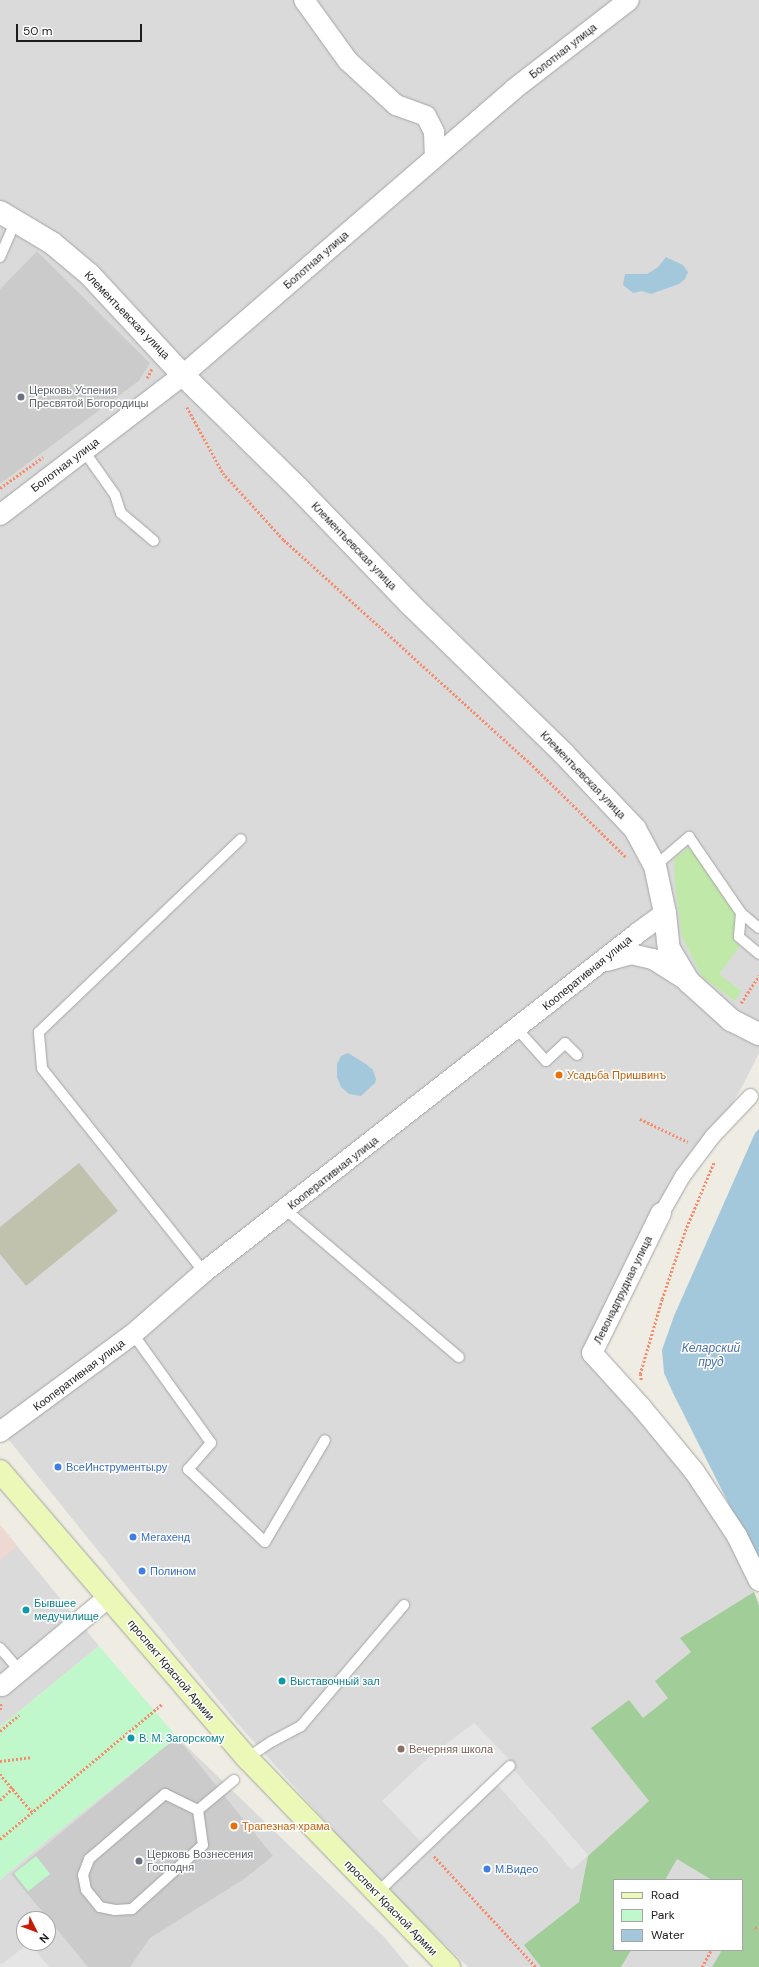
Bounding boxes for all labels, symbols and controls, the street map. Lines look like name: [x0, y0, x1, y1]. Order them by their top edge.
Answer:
scale bar: [18, 16, 144, 42]
street label: Болотная улица: [527, 21, 599, 81]
text: 50 m: [23, 23, 52, 39]
street label: Болотная улица: [281, 228, 351, 292]
street label: Клементьевская улица: [82, 268, 172, 362]
place label: Церковь Успения Пресвятой Богородицы: [29, 384, 148, 410]
marker: Церковь Успения Пресвятой Богородицы: [16, 392, 26, 402]
street label: Болотная улица: [28, 435, 102, 495]
street label: Клементьевская улица: [309, 499, 399, 593]
street label: Клементьевская улица: [538, 728, 628, 822]
street label: Кооперативная улица: [540, 933, 634, 1013]
place label: Усадьба Пришвинъ: [567, 1068, 666, 1082]
marker: Усадьба Пришвинъ: [554, 1070, 564, 1080]
street label: Кооперативная улица: [285, 1134, 381, 1212]
street label: Левонадпрудная улица: [591, 1234, 655, 1346]
street label: Кооперативная улица: [31, 1336, 127, 1414]
water label: Келарский пруд: [682, 1342, 740, 1370]
place label: ВсеИнструменты.ру: [66, 1460, 167, 1474]
marker: ВсеИнструменты.ру: [53, 1462, 63, 1472]
place label: Мегахенд: [141, 1530, 190, 1544]
marker: Мегахенд: [128, 1532, 138, 1542]
place label: Полином: [150, 1564, 196, 1578]
marker: Полином: [137, 1566, 147, 1576]
place label: Бывшее медучилище: [34, 1597, 99, 1623]
marker: Бывшее медучилище: [21, 1605, 31, 1615]
street label: проспект Красной Армии: [125, 1617, 217, 1723]
place label: Выставочный зал: [290, 1674, 380, 1688]
marker: Выставочный зал: [277, 1676, 287, 1686]
place label: В. М. Загорскому: [139, 1731, 224, 1745]
marker: В. М. Загорскому: [126, 1733, 136, 1743]
place label: Вечерняя школа: [409, 1742, 493, 1756]
marker: Вечерняя школа: [396, 1744, 406, 1754]
place label: Трапезная храма: [242, 1819, 330, 1833]
marker: Трапезная храма: [229, 1821, 239, 1831]
place label: Церковь Вознесения Господня: [147, 1848, 253, 1874]
marker: Церковь Вознесения Господня: [134, 1856, 144, 1866]
street label: проспект Красной Армии: [342, 1858, 440, 1958]
place label: М.Видео: [495, 1862, 538, 1876]
marker: М.Видео: [482, 1864, 492, 1874]
legend: [613, 1879, 743, 1951]
text: Road: [651, 1887, 679, 1903]
text: Park: [651, 1907, 675, 1923]
north arrow: [16, 1911, 56, 1951]
text: Water: [651, 1927, 684, 1943]
text: N: [36, 1931, 52, 1946]

